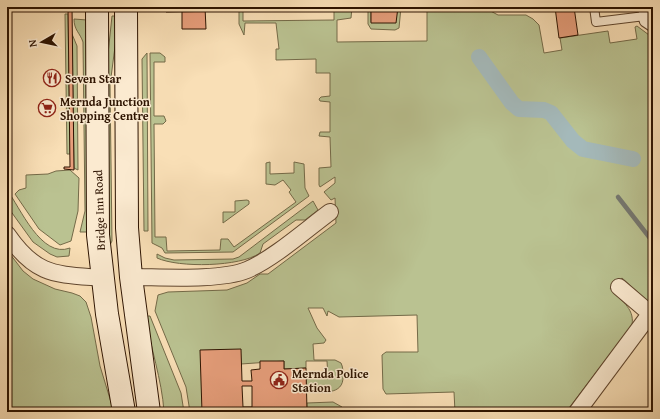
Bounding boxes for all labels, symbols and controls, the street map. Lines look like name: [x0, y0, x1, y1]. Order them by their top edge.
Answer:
north arrow: [22, 22, 62, 62]
text: N: [24, 38, 41, 48]
restaurant icon: Seven Star: [42, 68, 62, 88]
place label: Seven Star: [65, 70, 122, 87]
place label: Mernda Junction Shopping Centre: [60, 93, 150, 124]
supermarket icon: Mernda Junction Shopping Centre: [37, 98, 57, 118]
street label: Bridge Inn Road: [89, 169, 109, 251]
place label: Mernda Police Station: [292, 365, 369, 396]
public building icon: Mernda Police Station: [269, 370, 289, 390]

